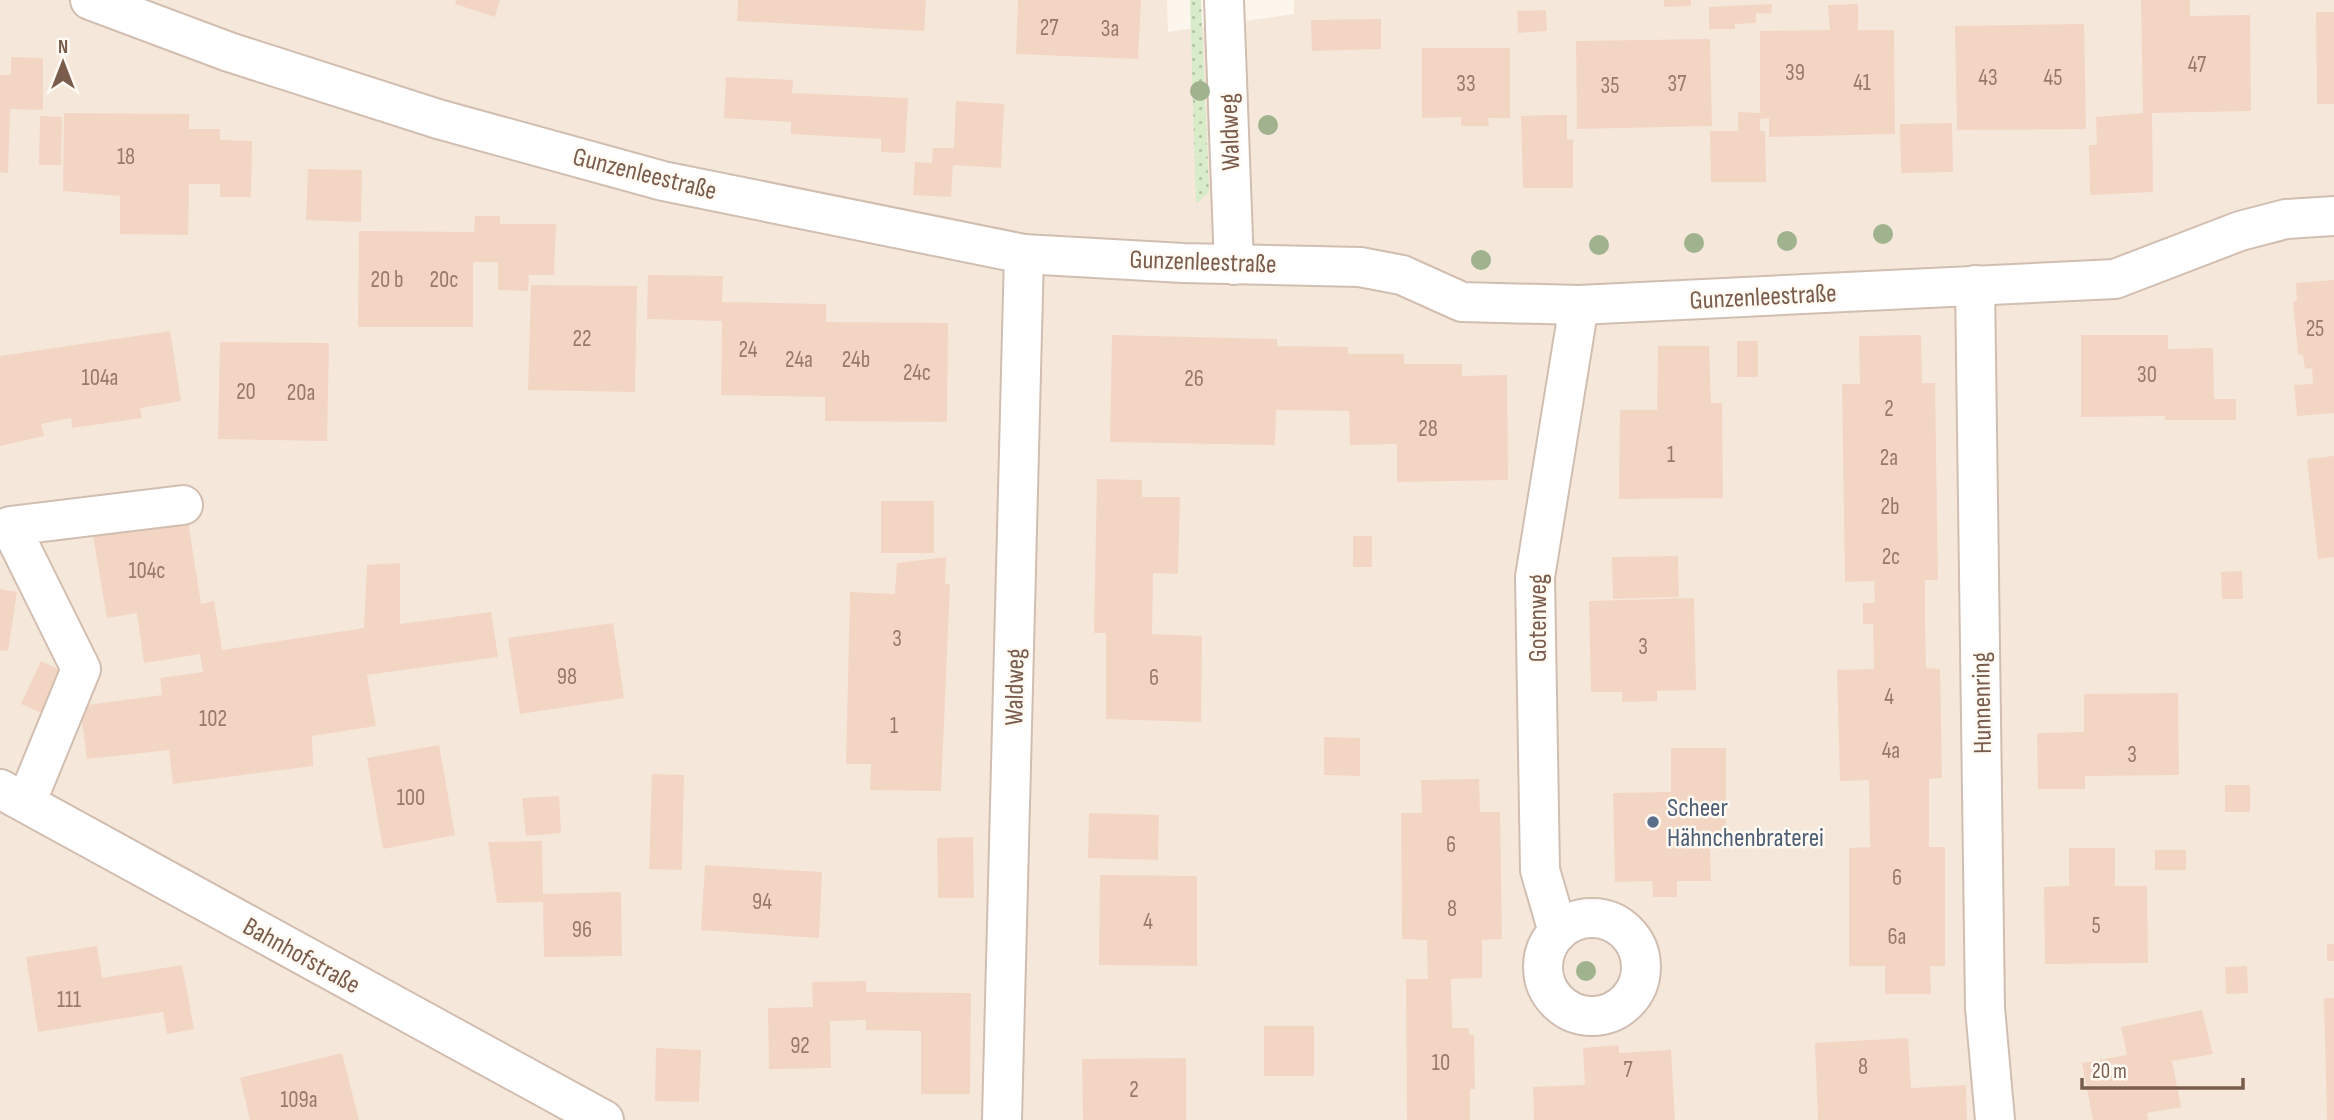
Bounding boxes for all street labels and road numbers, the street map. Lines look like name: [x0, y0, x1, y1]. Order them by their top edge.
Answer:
street label: Waldweg: [1214, 93, 1247, 171]
street label: Gunzenleestraße: [570, 142, 720, 207]
street label: Gunzenleestraße: [1129, 244, 1277, 281]
street label: Gunzenleestraße: [1689, 278, 1837, 317]
street label: Gotenweg: [1523, 574, 1554, 662]
street label: Waldweg: [999, 648, 1032, 726]
street label: Hunnenring: [1966, 652, 1999, 754]
street label: Bahnhofstraße: [237, 912, 365, 1001]

